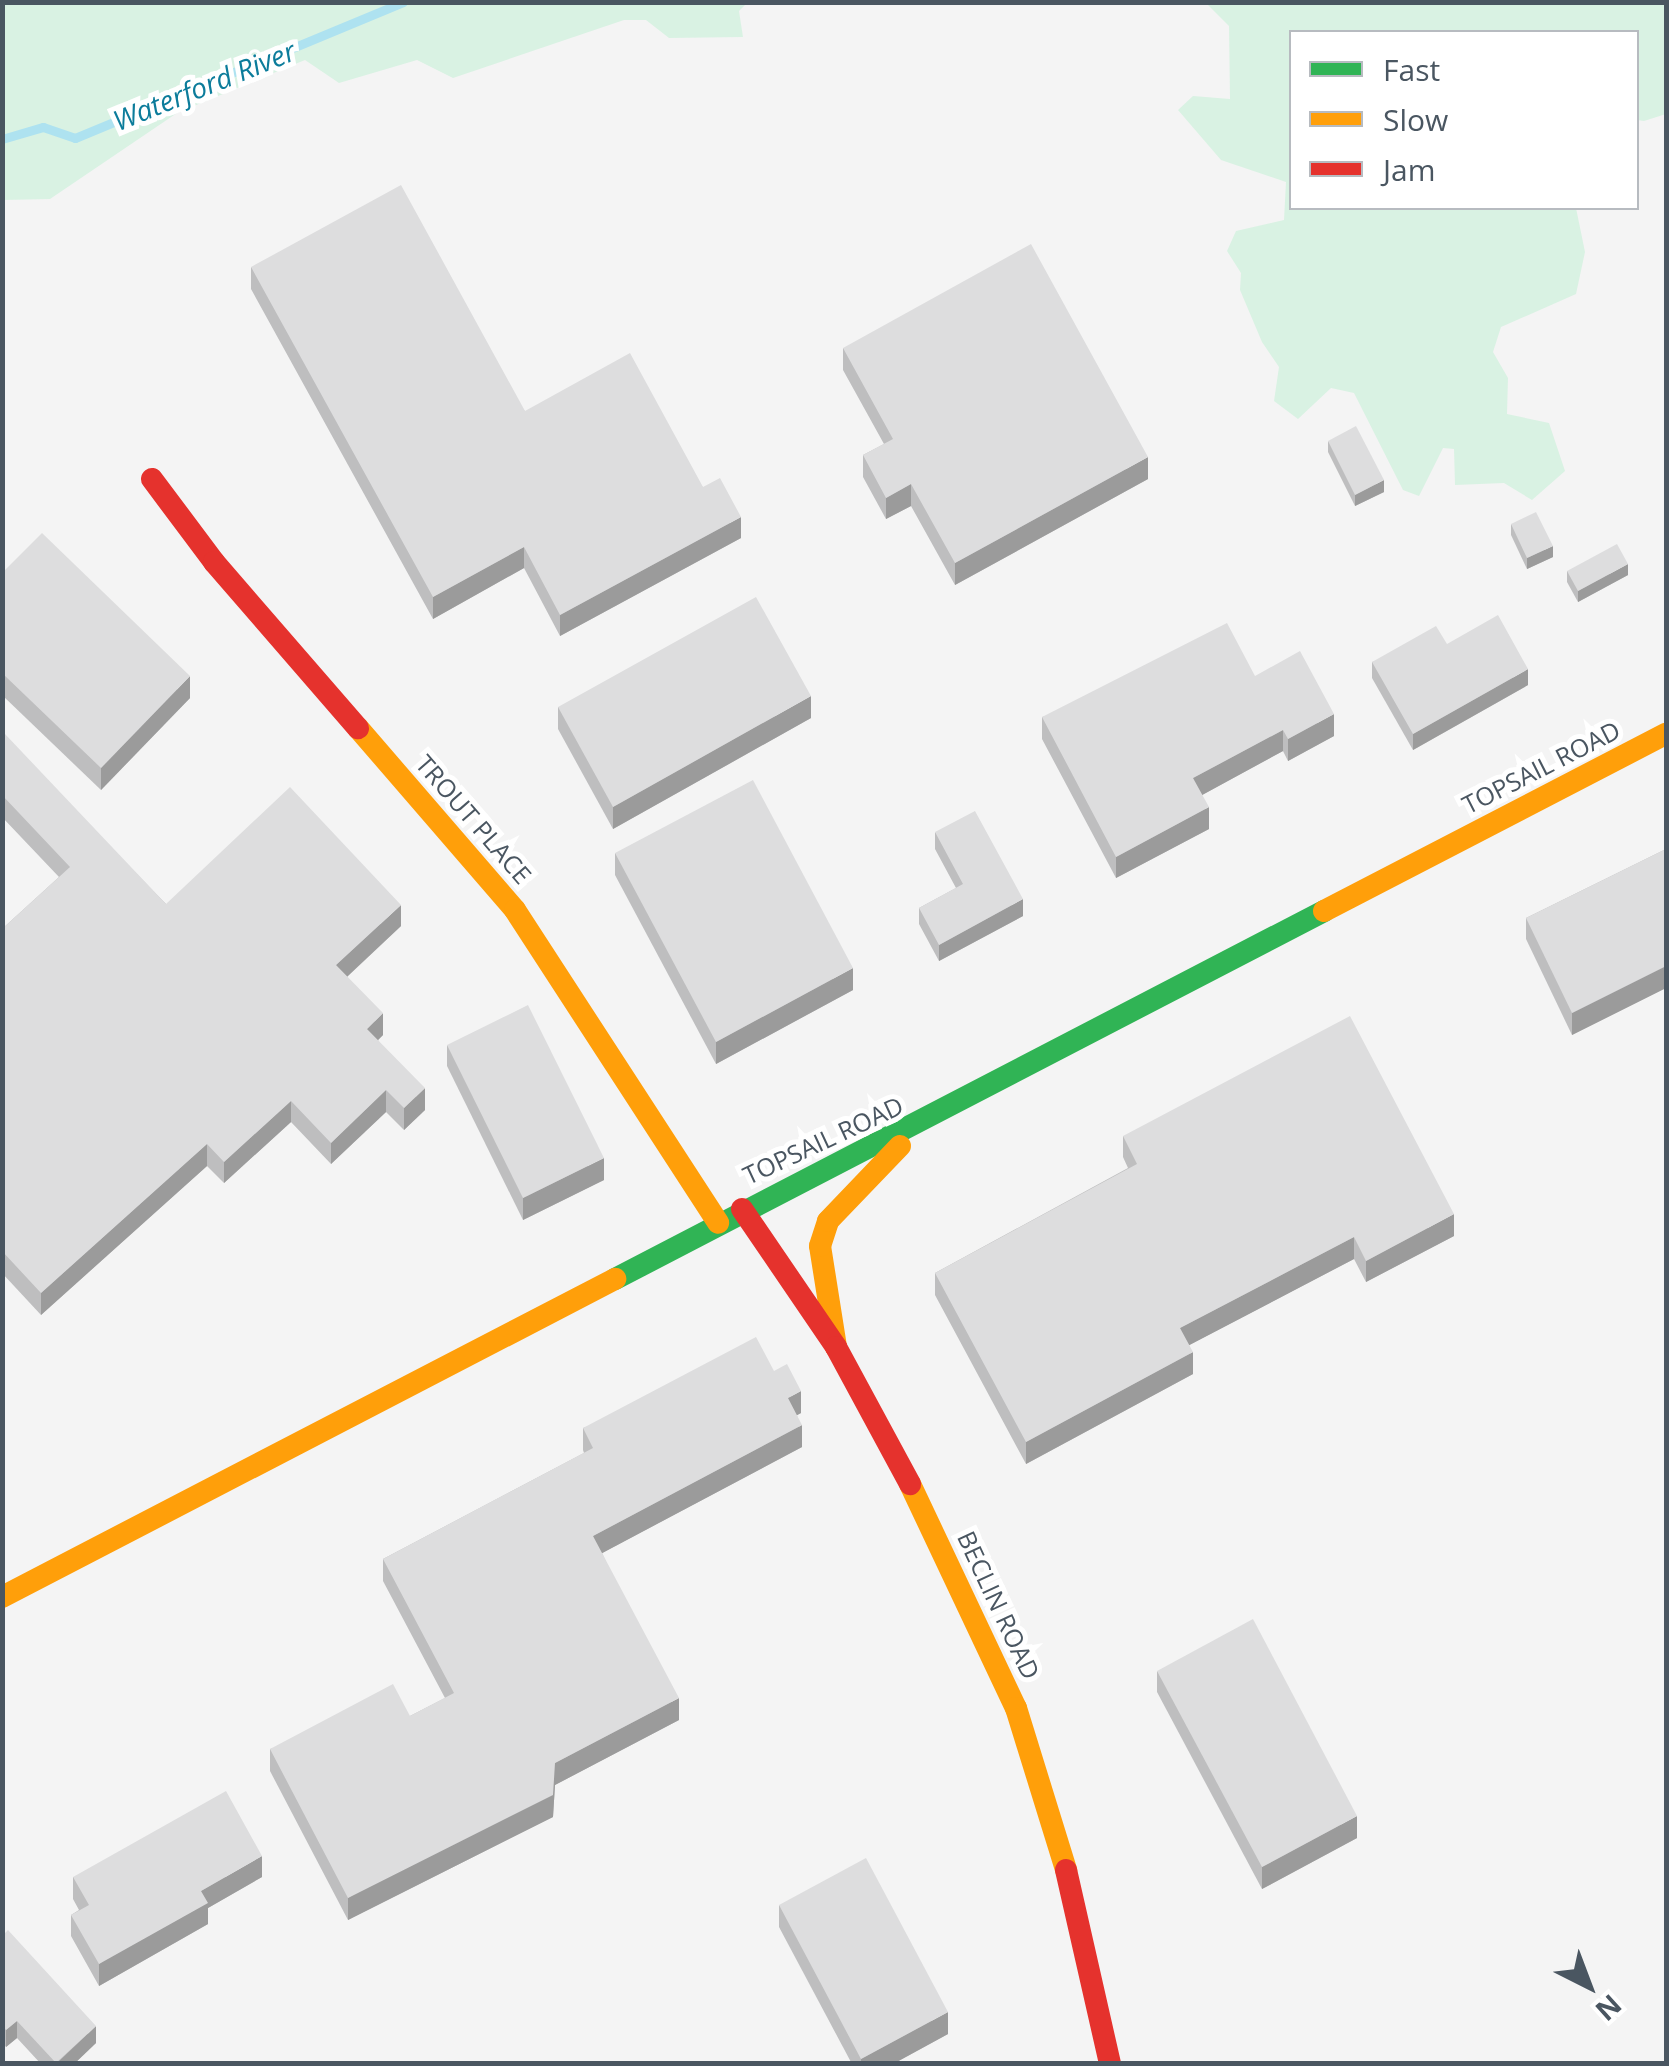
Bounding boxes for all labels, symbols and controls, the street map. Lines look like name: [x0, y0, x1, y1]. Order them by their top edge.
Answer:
legend: [1289, 30, 1639, 210]
water label: Waterford River: [108, 33, 300, 137]
text: Fast: [1383, 49, 1440, 90]
text: Slow: [1383, 99, 1448, 140]
text: Jam: [1383, 149, 1436, 190]
street label: TOPSAIL ROAD: [1457, 714, 1625, 820]
street label: TROUT PLACE: [410, 749, 538, 889]
street label: TOPSAIL ROAD: [738, 1090, 908, 1190]
street label: BECLIN ROAD: [952, 1526, 1046, 1684]
north arrow: [1539, 1936, 1639, 2036]
text: N: [1588, 1987, 1630, 2030]

